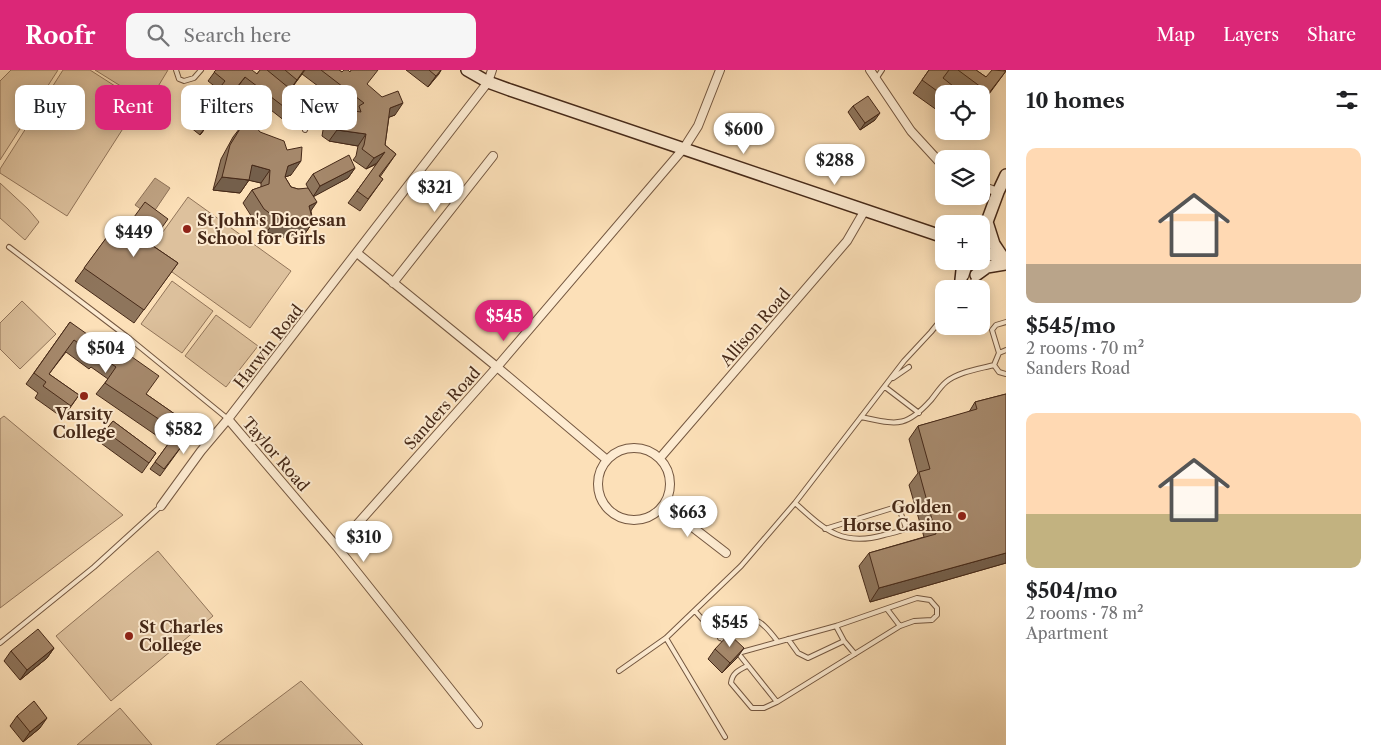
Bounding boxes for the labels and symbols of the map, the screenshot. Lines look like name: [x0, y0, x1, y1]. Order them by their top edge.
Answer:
pin: $600: [714, 112, 774, 155]
pin: $288: [805, 144, 865, 186]
pin: $321: [405, 170, 465, 213]
place label: St John's Diocesan School for Girls: [197, 210, 346, 248]
pin: $449: [104, 216, 164, 258]
marker: St John's Diocesan School for Girls: [181, 223, 193, 235]
street label: Allison Road: [715, 284, 794, 371]
street label: Harwin Road: [229, 300, 307, 392]
pin: $545: [474, 300, 534, 342]
pin: $504: [76, 332, 136, 374]
street label: Sanders Road: [400, 362, 484, 453]
marker: Varsity College: [78, 390, 90, 402]
place label: Varsity College: [53, 404, 116, 442]
pin: $582: [154, 412, 214, 455]
street label: Taylor Road: [238, 413, 314, 496]
pin: $663: [658, 496, 718, 538]
place label: Golden Horse Casino: [842, 497, 952, 535]
marker: Golden Horse Casino: [956, 510, 968, 522]
pin: $310: [334, 520, 394, 563]
pin: $545: [700, 606, 760, 648]
place label: St Charles College: [139, 617, 223, 655]
marker: St Charles College: [123, 630, 135, 642]

